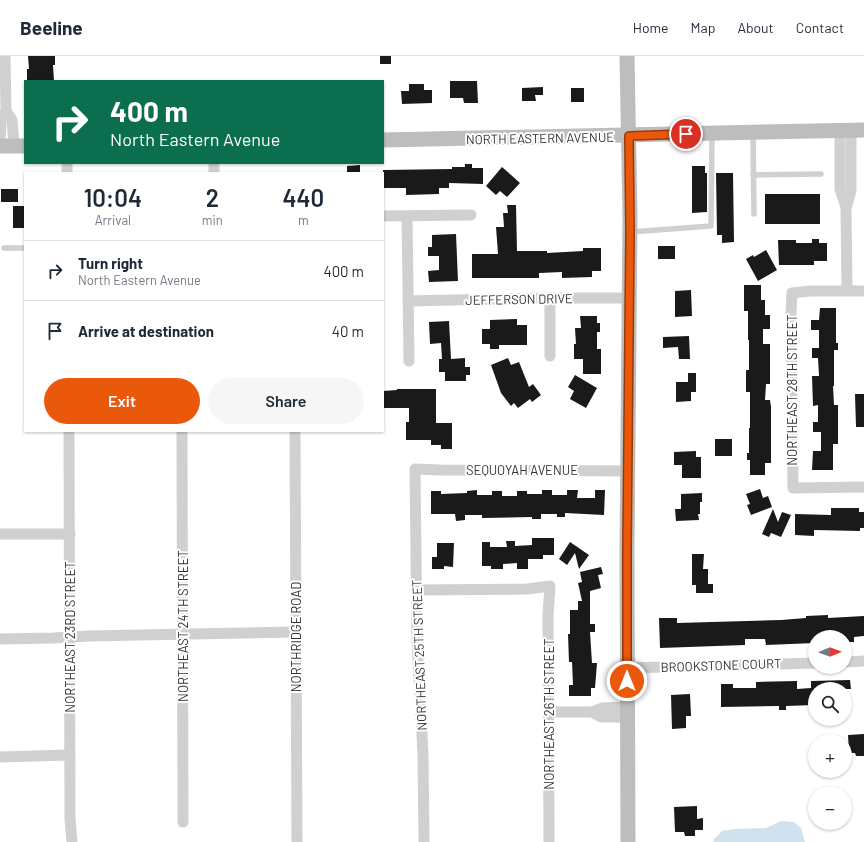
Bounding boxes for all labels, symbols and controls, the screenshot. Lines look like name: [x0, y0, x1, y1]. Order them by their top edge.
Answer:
text: Beeline: [20, 16, 83, 39]
text: Home: [633, 19, 669, 36]
text: Map: [691, 19, 715, 36]
text: About: [737, 19, 774, 36]
text: Contact: [796, 19, 844, 36]
text: 400 m: [110, 94, 188, 128]
icon: right: [44, 96, 96, 148]
pin: [669, 117, 703, 151]
icon: arrive: [675, 123, 697, 145]
text: North Eastern Avenue: [110, 128, 280, 150]
street label: NORTH EASTERN AVENUE: [466, 129, 614, 147]
text: 10:04: [84, 183, 142, 212]
text: 2: [206, 183, 219, 212]
text: 440: [283, 183, 324, 212]
text: Arrival: [95, 212, 131, 228]
text: min: [202, 212, 223, 228]
text: m: [298, 212, 309, 228]
text: Turn right: [78, 254, 143, 272]
icon: right: [44, 260, 66, 282]
text: 400 m: [323, 262, 364, 280]
text: North Eastern Avenue: [78, 272, 201, 288]
street label: JEFFERSON DRIVE: [465, 290, 573, 308]
street label: NORTHEAST 28TH STREET: [784, 314, 800, 466]
icon: arrive: [44, 320, 66, 342]
text: Arrive at destination: [78, 322, 214, 340]
text: 40 m: [332, 322, 364, 340]
button: Exit: [44, 378, 200, 424]
button: Share: [208, 378, 364, 424]
street label: SEQUOYAH AVENUE: [466, 462, 578, 478]
street label: NORTHEAST 24TH STREET: [175, 550, 191, 702]
street label: NORTHEAST 23RD STREET: [62, 561, 78, 713]
street label: NORTHEAST 25TH STREET: [408, 579, 430, 731]
street label: NORTHRIDGE ROAD: [288, 582, 304, 692]
north arrow: [808, 630, 852, 674]
map controls: [808, 630, 852, 830]
street label: NORTHEAST 26TH STREET: [541, 638, 557, 790]
street label: BROOKSTONE COURT: [660, 655, 782, 675]
position arrow: [606, 660, 648, 702]
button: search: [808, 682, 852, 726]
button: +: [808, 734, 852, 778]
button: −: [808, 786, 852, 830]

